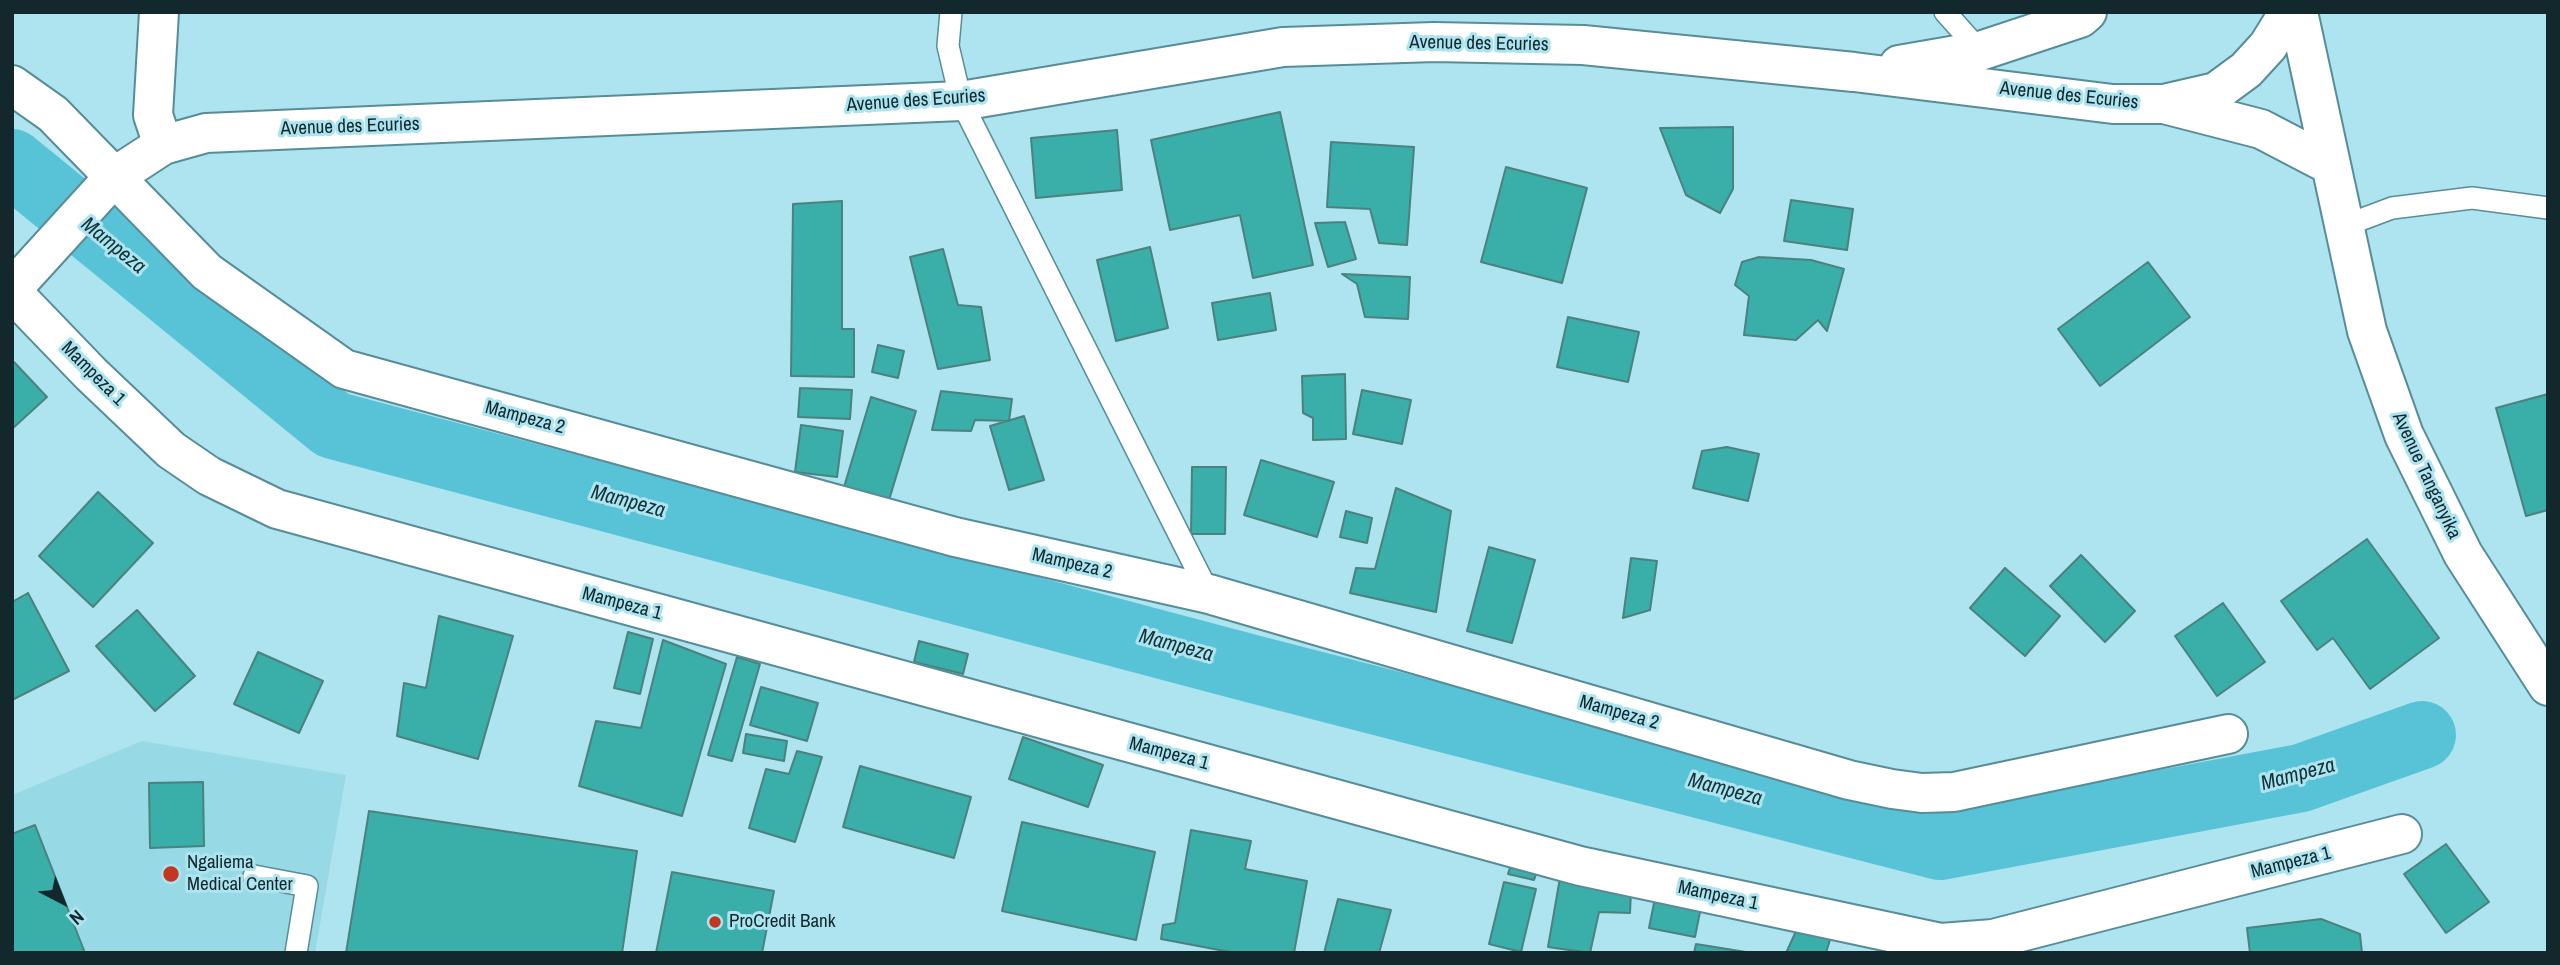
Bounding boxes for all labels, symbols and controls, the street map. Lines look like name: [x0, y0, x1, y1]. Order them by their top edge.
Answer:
street label: Avenue des Ecuries: [1409, 31, 1549, 57]
street label: Avenue des Ecuries: [1999, 77, 2139, 115]
street label: Avenue des Ecuries: [846, 85, 986, 117]
street label: Avenue des Ecuries: [280, 113, 420, 141]
water label: Mampeza: [76, 212, 150, 280]
street label: Mampeza 1: [56, 337, 130, 411]
street label: Mampeza 2: [483, 396, 567, 440]
street label: Avenue Tanganyika: [2387, 409, 2465, 543]
water label: Mampeza: [588, 480, 668, 524]
street label: Mampeza 2: [1030, 544, 1114, 584]
street label: Mampeza 1: [580, 582, 664, 626]
water label: Mampeza: [1136, 624, 1216, 668]
street label: Mampeza 2: [1577, 691, 1661, 735]
street label: Mampeza 1: [1127, 732, 1211, 776]
water label: Mampeza: [2258, 753, 2338, 797]
water label: Mampeza: [1685, 768, 1765, 812]
street label: Mampeza 1: [2249, 842, 2333, 884]
place label: Ngaliema Medical Center: [187, 852, 293, 896]
marker: Ngaliema Medical Center: [161, 864, 181, 884]
north arrow: [28, 867, 98, 937]
street label: Mampeza 1: [1676, 876, 1760, 916]
text: N: [64, 904, 90, 931]
place label: ProCredit Bank: [729, 911, 836, 933]
marker: ProCredit Bank: [707, 914, 723, 930]

